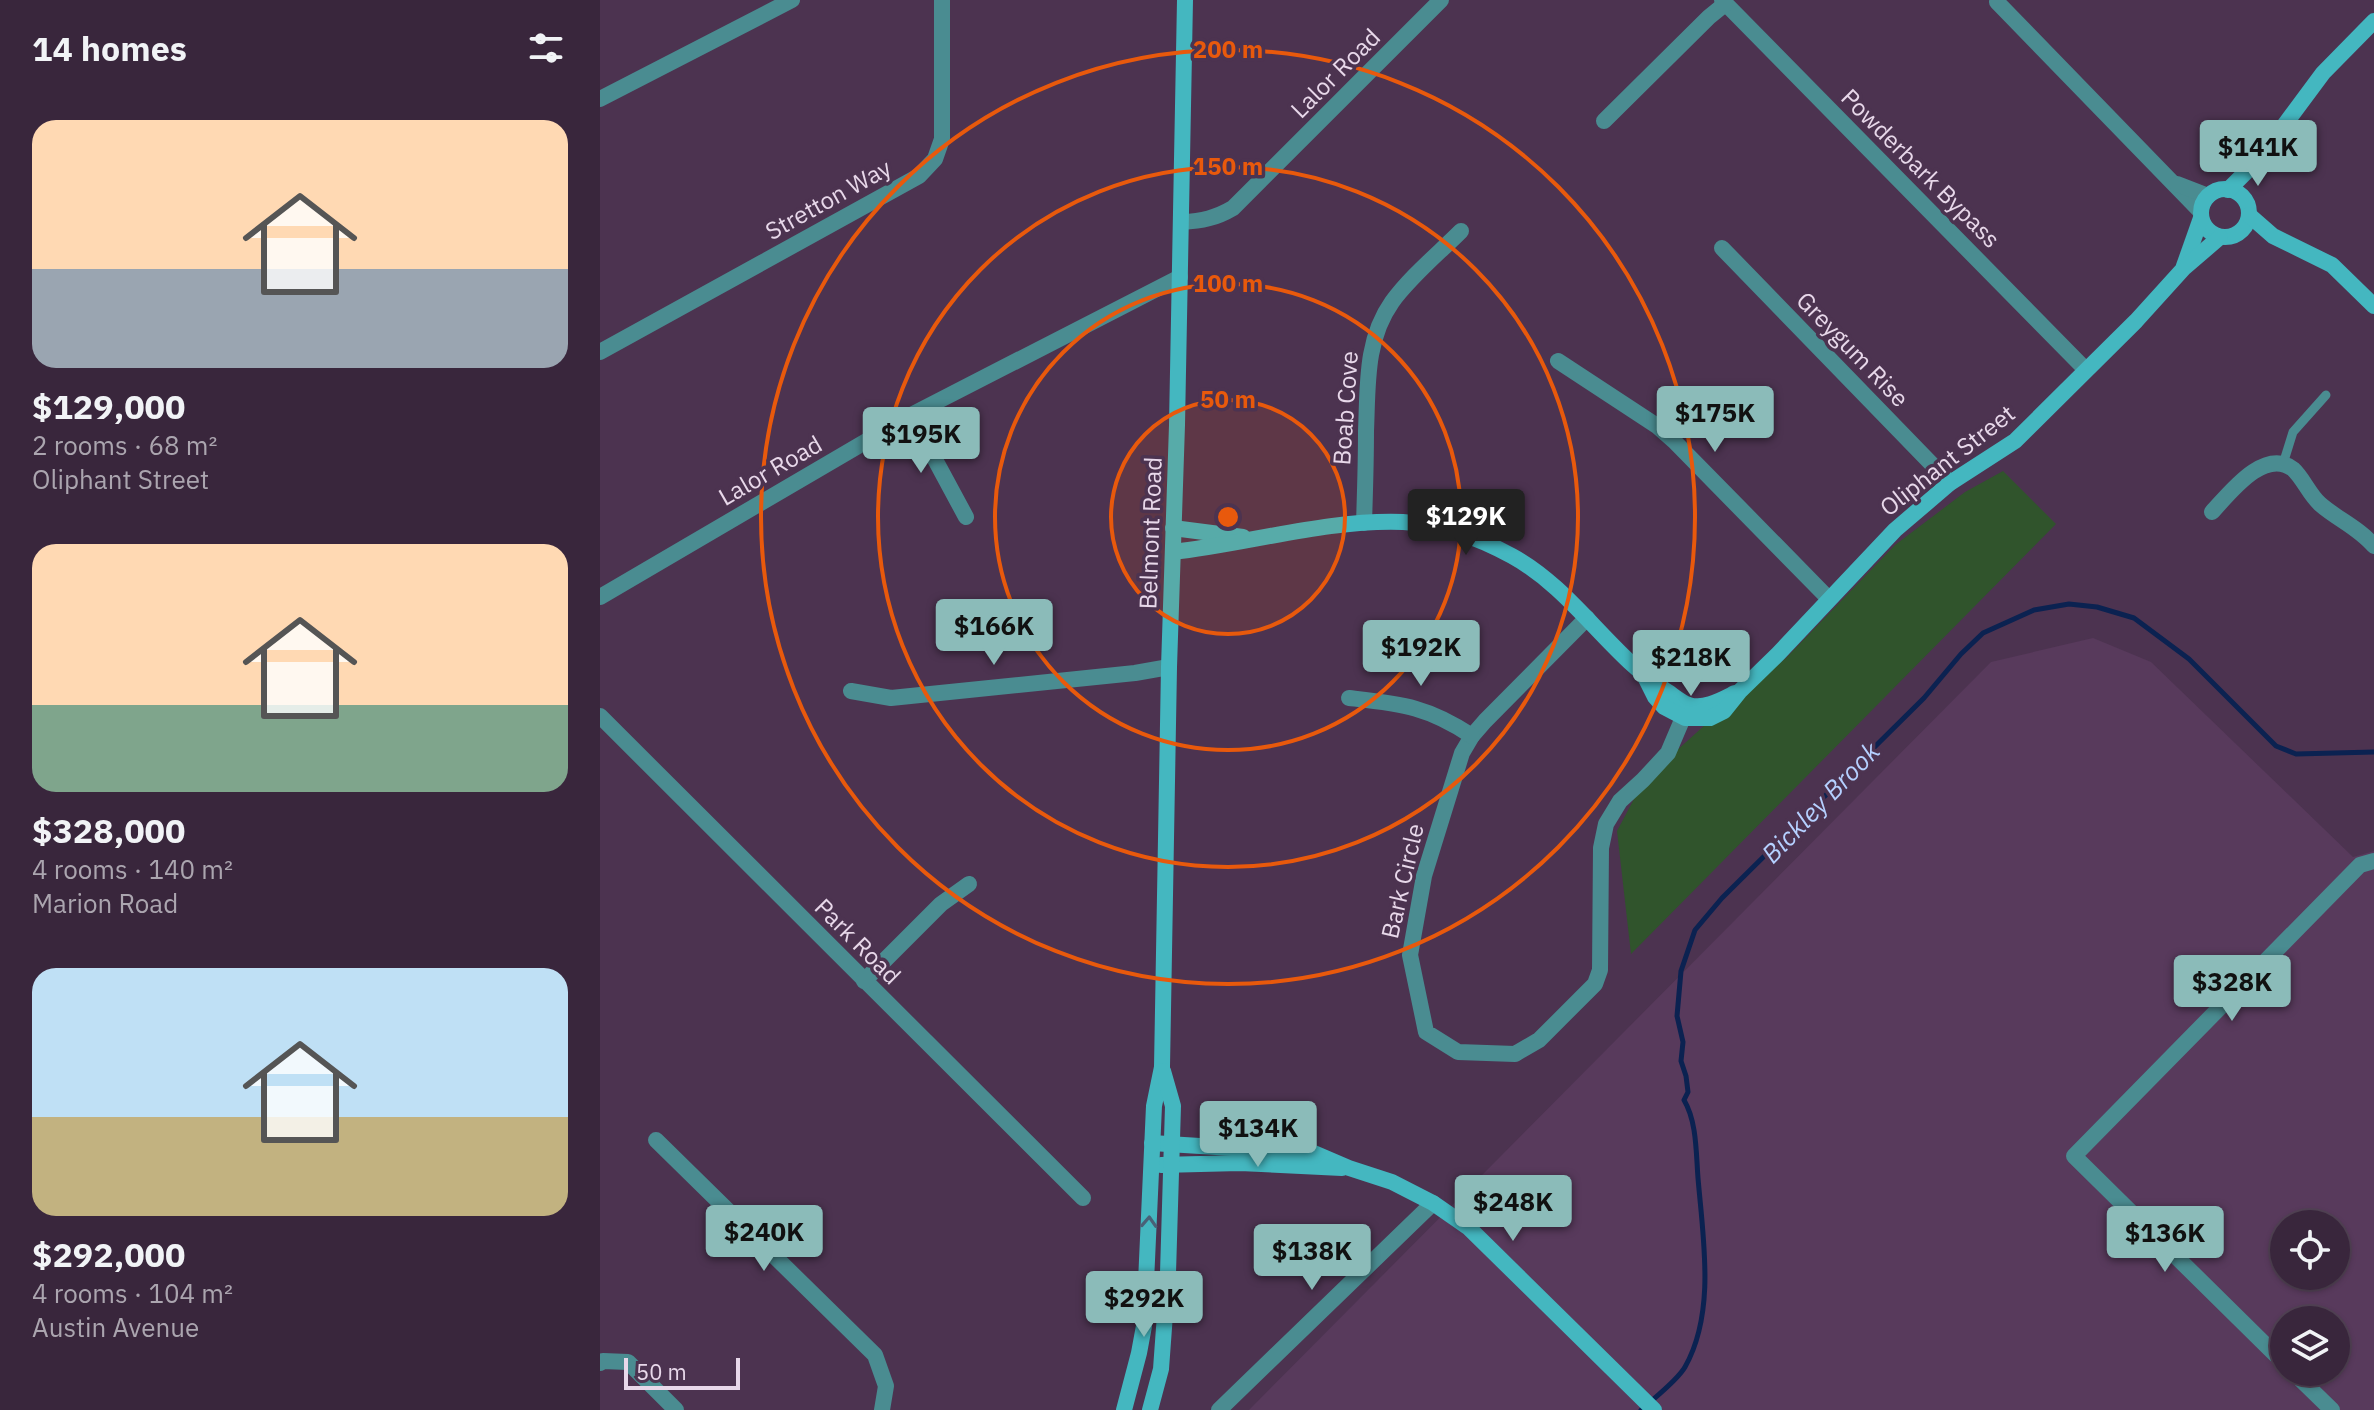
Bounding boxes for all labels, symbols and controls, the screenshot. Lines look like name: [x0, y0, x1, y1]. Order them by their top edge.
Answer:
street label: Lalor Road: [1283, 21, 1387, 125]
text: 14 homes: [32, 26, 187, 70]
icon: filters: [524, 26, 568, 70]
text: 200 m: [1193, 33, 1263, 65]
street label: Powderbark Bypass: [1834, 81, 2008, 255]
pin: $141K: [2202, 120, 2314, 188]
text: $141K: [2218, 129, 2298, 163]
text: 150 m: [1193, 150, 1263, 182]
street label: Stretton Way: [759, 151, 897, 247]
icon: home: [228, 172, 372, 316]
text: 100 m: [1193, 267, 1263, 299]
street label: Greygum Rise: [1790, 284, 1916, 414]
street label: Boab Cove: [1325, 350, 1365, 466]
text: 50 m: [1200, 383, 1256, 415]
text: $129,000: [32, 384, 185, 428]
pin: $175K: [1659, 386, 1771, 454]
text: $175K: [1675, 395, 1755, 429]
street label: Oliphant Street: [1873, 397, 2021, 523]
pin: $195K: [865, 407, 977, 475]
text: $195K: [881, 416, 961, 450]
text: 2 rooms · 68 m²: [32, 428, 217, 462]
street label: Lalor Road: [712, 428, 828, 512]
street label: Belmont Road: [1131, 456, 1169, 610]
text: Oliphant Street: [32, 462, 209, 496]
pin: $129K: [1410, 489, 1522, 557]
text: $129K: [1426, 498, 1506, 532]
centre of rings: [1214, 503, 1242, 531]
icon: home: [228, 596, 372, 740]
pin: $166K: [938, 599, 1050, 667]
text: $166K: [954, 608, 1034, 642]
pin: $192K: [1365, 620, 1477, 688]
text: $192K: [1381, 629, 1461, 663]
pin: $218K: [1635, 630, 1747, 698]
text: $218K: [1651, 639, 1731, 673]
water label: Bickley Brook: [1754, 734, 1887, 870]
text: $328,000: [32, 808, 185, 852]
street label: Bark Circle: [1373, 820, 1431, 942]
text: 4 rooms · 140 m²: [32, 852, 233, 886]
text: Marion Road: [32, 886, 178, 920]
street label: Park Road: [808, 891, 908, 991]
pin: $328K: [2176, 955, 2288, 1023]
text: $328K: [2192, 964, 2272, 998]
icon: home: [228, 1020, 372, 1164]
pin: $134K: [1202, 1101, 1314, 1169]
text: $134K: [1218, 1110, 1298, 1144]
pin: $248K: [1457, 1175, 1569, 1243]
text: $248K: [1473, 1184, 1553, 1218]
pin: $240K: [708, 1205, 820, 1273]
pin: $136K: [2109, 1206, 2221, 1274]
map controls: [2270, 1210, 2350, 1386]
button: locate: [2270, 1210, 2350, 1290]
text: $240K: [724, 1214, 804, 1248]
one-way arrow: [1140, 1215, 1157, 1228]
text: $136K: [2125, 1215, 2205, 1249]
pin: $138K: [1256, 1224, 1368, 1292]
text: $292,000: [32, 1232, 185, 1276]
text: $138K: [1272, 1233, 1352, 1267]
pin: $292K: [1088, 1271, 1200, 1339]
text: 4 rooms · 104 m²: [32, 1276, 233, 1310]
text: $292K: [1104, 1280, 1184, 1314]
button: layers: [2270, 1306, 2350, 1386]
text: Austin Avenue: [32, 1310, 199, 1344]
scale bar: [624, 1354, 740, 1390]
text: 50 m: [636, 1357, 687, 1386]

